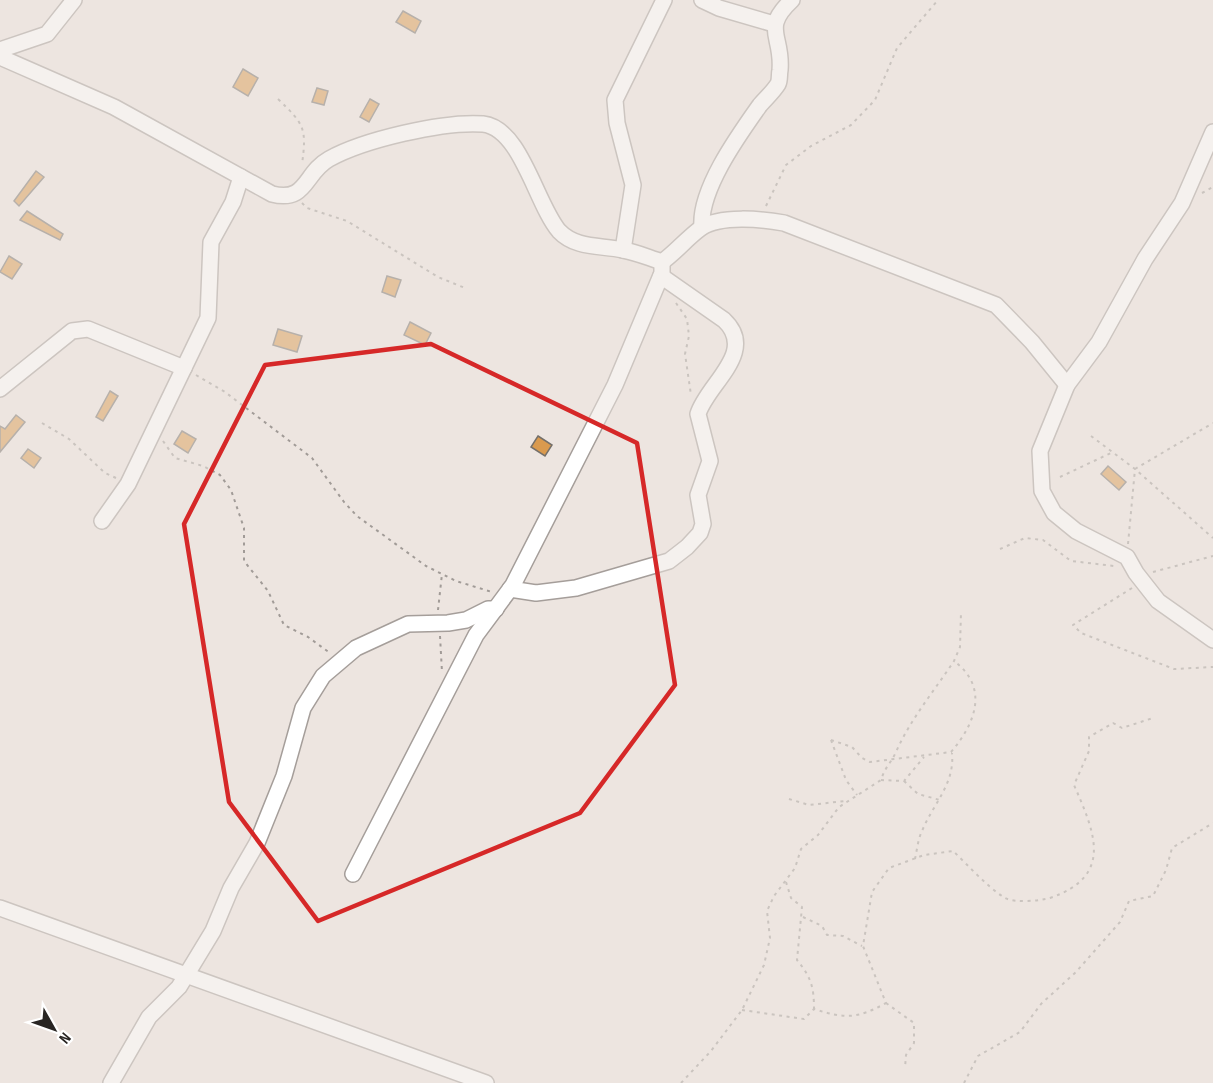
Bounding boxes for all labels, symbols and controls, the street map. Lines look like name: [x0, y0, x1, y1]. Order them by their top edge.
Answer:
north arrow: [24, 999, 84, 1059]
text: N: [54, 1028, 74, 1047]

